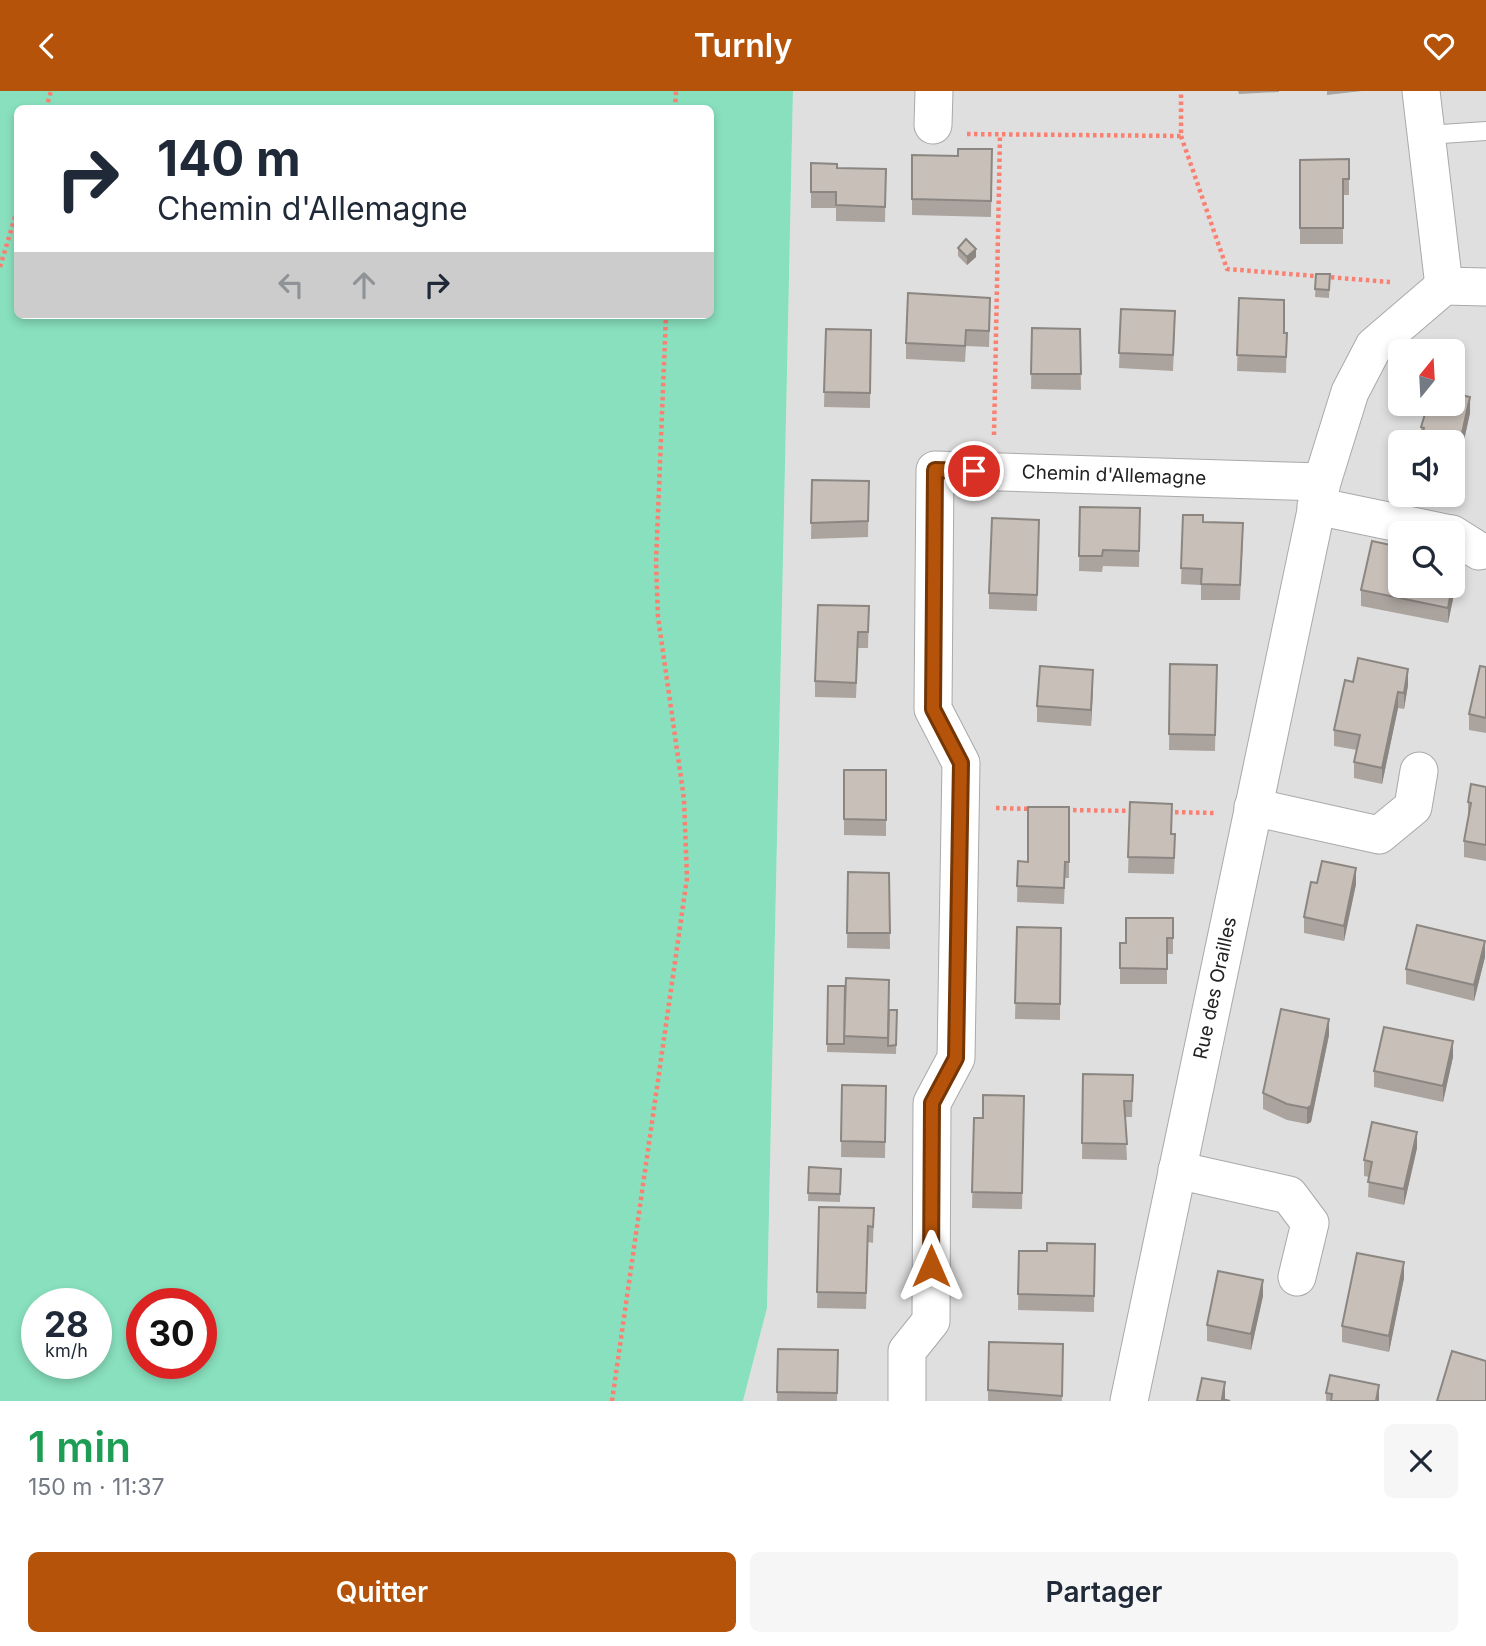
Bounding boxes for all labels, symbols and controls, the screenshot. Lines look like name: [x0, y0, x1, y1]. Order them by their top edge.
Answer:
text: Turnly: [694, 26, 792, 65]
icon: back: [28, 27, 66, 65]
icon: heart: [1420, 27, 1458, 65]
text: 140 m: [157, 129, 301, 188]
icon: right: [42, 133, 133, 224]
text: Chemin d'Allemagne: [157, 189, 468, 228]
icon: left: [272, 266, 310, 304]
icon: ahead: [345, 266, 383, 304]
icon: right: [418, 266, 456, 304]
north arrow: [1388, 339, 1465, 417]
map controls: [1388, 339, 1465, 598]
button: sound: [1388, 430, 1465, 507]
pin: [944, 441, 1004, 501]
icon: arrive: [955, 452, 993, 490]
street label: Chemin d'Allemagne: [1021, 460, 1207, 490]
button: search: [1388, 521, 1465, 598]
street label: Rue des Orailles: [1189, 915, 1241, 1061]
position arrow: [894, 1229, 968, 1303]
speed limit sign: 30: [126, 1288, 217, 1379]
text: 28: [44, 1303, 89, 1345]
text: km/h: [45, 1340, 88, 1361]
text: 1 min: [28, 1421, 131, 1472]
button: close: [1384, 1424, 1458, 1498]
text: 150 m · 11:37: [28, 1473, 165, 1501]
button: Quitter: [28, 1552, 736, 1632]
button: Partager: [750, 1552, 1458, 1632]

